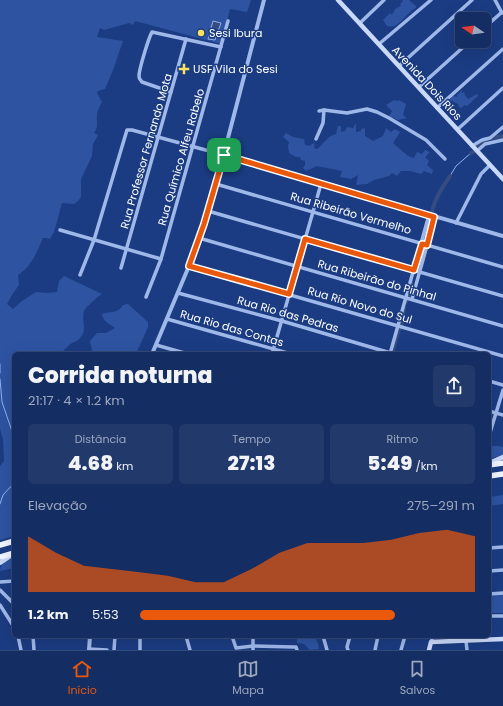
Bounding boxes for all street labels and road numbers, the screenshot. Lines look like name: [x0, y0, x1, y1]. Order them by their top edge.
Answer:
street label: Avenida Dois Rios: [388, 42, 466, 124]
street label: Rua Professor Fernando Mota: [116, 71, 176, 231]
street label: Rua Químico Alfeu Rabelo: [154, 87, 208, 227]
street label: Rua Ribeirão Vermelho: [289, 188, 413, 238]
street label: Rua Ribeirão do Pinhal: [316, 255, 438, 305]
street label: Rua Rio Novo do Sul: [306, 282, 414, 328]
street label: Rua Rio das Pedras: [235, 292, 341, 336]
street label: Rua Rio das Contas: [178, 306, 286, 350]

